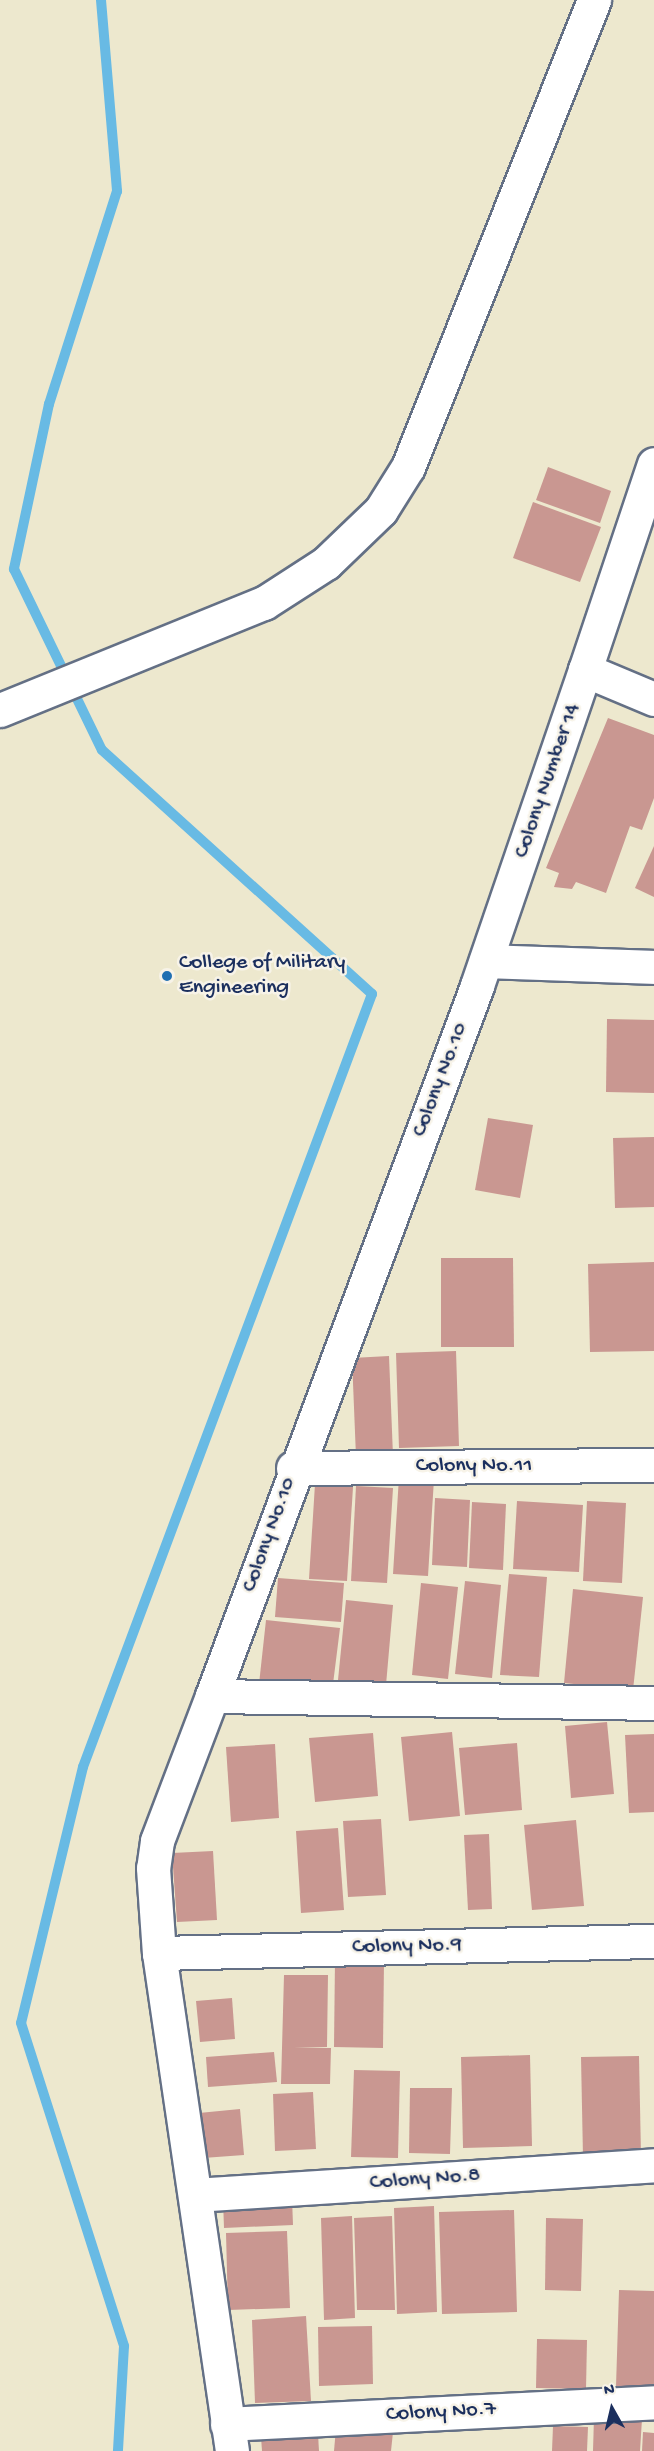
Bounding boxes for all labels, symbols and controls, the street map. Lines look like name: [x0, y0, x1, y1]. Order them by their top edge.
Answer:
street label: Colony Number 14: [509, 700, 587, 862]
place label: College of Military Engineering: [179, 950, 345, 1002]
marker: College of Military Engineering: [160, 969, 174, 983]
street label: Colony No.10: [407, 1019, 475, 1141]
street label: Colony No.11: [416, 1454, 532, 1480]
street label: Colony No.10: [237, 1474, 303, 1596]
street label: Colony No.9: [352, 1933, 462, 1961]
street label: Colony No.8: [369, 2163, 481, 2197]
north arrow: [582, 2379, 642, 2439]
text: N: [603, 2381, 616, 2401]
street label: Colony No.7: [385, 2397, 497, 2429]

